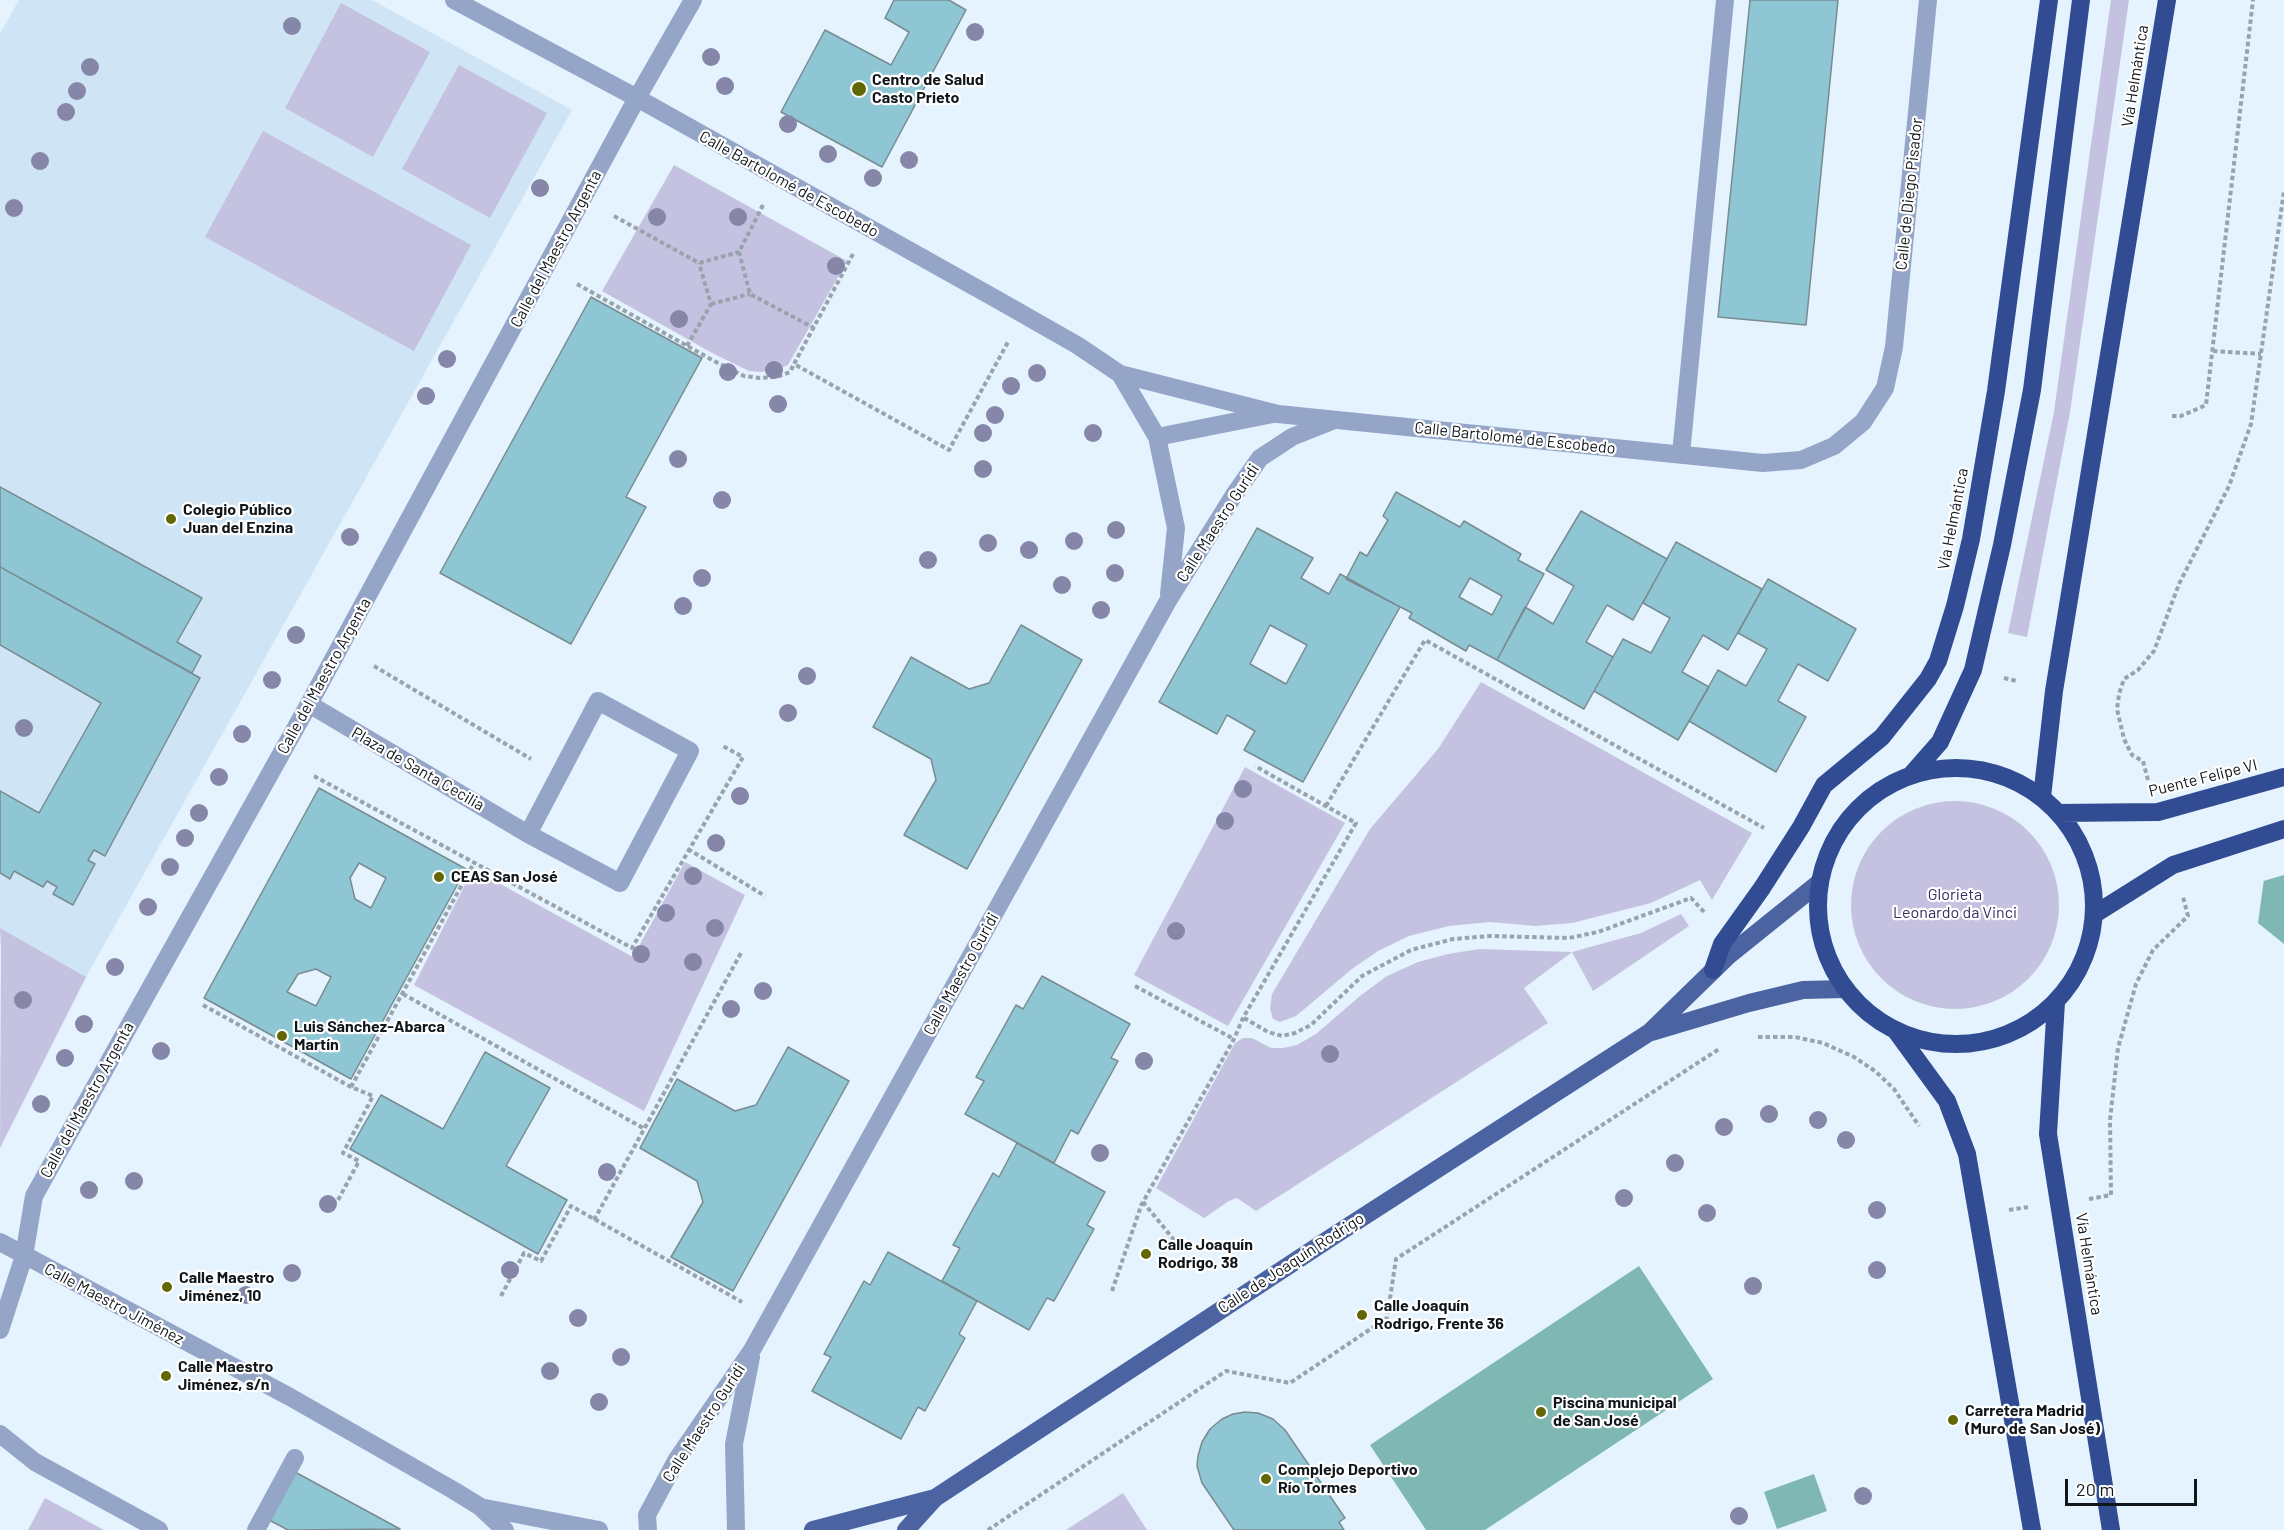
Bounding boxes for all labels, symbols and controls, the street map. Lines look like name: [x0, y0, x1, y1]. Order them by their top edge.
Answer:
street label: Vía Helmántica: [2117, 23, 2153, 129]
place label: Centro de Salud Casto Prieto: [872, 70, 984, 108]
marker: Centro de Salud Casto Prieto: [850, 80, 868, 98]
street label: Calle de Diego Pisador: [1891, 117, 1927, 271]
street label: Calle Bartolomé de Escobedo: [696, 127, 882, 241]
street label: Calle del Maestro Argenta: [506, 167, 606, 331]
street label: Calle Bartolomé de Escobedo: [1414, 418, 1616, 458]
street label: Calle Maestro Guridi: [1173, 460, 1263, 586]
street label: Vía Helmántica: [1934, 466, 1972, 572]
place label: Colegio Público Juan del Enzina: [183, 500, 293, 538]
marker: Colegio Público Juan del Enzina: [164, 512, 178, 526]
street label: Calle del Maestro Argenta: [273, 595, 375, 757]
street label: Plaza de Santa Cecilia: [348, 723, 488, 815]
street label: Puente Felipe VI: [2147, 755, 2259, 801]
place label: CEAS San José: [451, 867, 558, 887]
marker: CEAS San José: [432, 870, 446, 884]
park label: Glorieta Leonardo da Vinci: [1893, 885, 2017, 923]
street label: Calle Maestro Guridi: [919, 909, 1003, 1039]
place label: Luis Sánchez-Abarca Martín: [294, 1017, 445, 1055]
street label: Calle del Maestro Argenta: [36, 1019, 138, 1181]
marker: Luis Sánchez-Abarca Martín: [275, 1029, 289, 1043]
street label: Calle de Joaquín Rodrigo: [1214, 1209, 1368, 1317]
street label: Vía Helmántica: [2071, 1211, 2107, 1317]
place label: Calle Joaquín Rodrigo, 38: [1158, 1235, 1253, 1273]
marker: Calle Joaquín Rodrigo, 38: [1139, 1247, 1153, 1261]
street label: Calle Maestro Jiménez: [41, 1259, 187, 1349]
place label: Calle Maestro Jiménez, 10: [179, 1268, 274, 1306]
marker: Calle Maestro Jiménez, 10: [160, 1280, 174, 1294]
place label: Calle Joaquín Rodrigo, Frente 36: [1374, 1296, 1504, 1334]
marker: Calle Joaquín Rodrigo, Frente 36: [1355, 1308, 1369, 1322]
place label: Calle Maestro Jiménez, s/n: [178, 1357, 273, 1395]
street label: Calle Maestro Guridi: [659, 1360, 749, 1486]
marker: Calle Maestro Jiménez, s/n: [159, 1369, 173, 1383]
place label: Piscina municipal de San José: [1553, 1393, 1677, 1431]
place label: Carretera Madrid (Muro de San José): [1965, 1401, 2100, 1439]
marker: Piscina municipal de San José: [1534, 1405, 1548, 1419]
marker: Carretera Madrid (Muro de San José): [1946, 1413, 1960, 1427]
place label: Complejo Deportivo Río Tormes: [1278, 1460, 1418, 1498]
scale bar: [2068, 1467, 2200, 1505]
marker: Complejo Deportivo Río Tormes: [1259, 1472, 1273, 1486]
text: 20 m: [2076, 1478, 2114, 1500]

